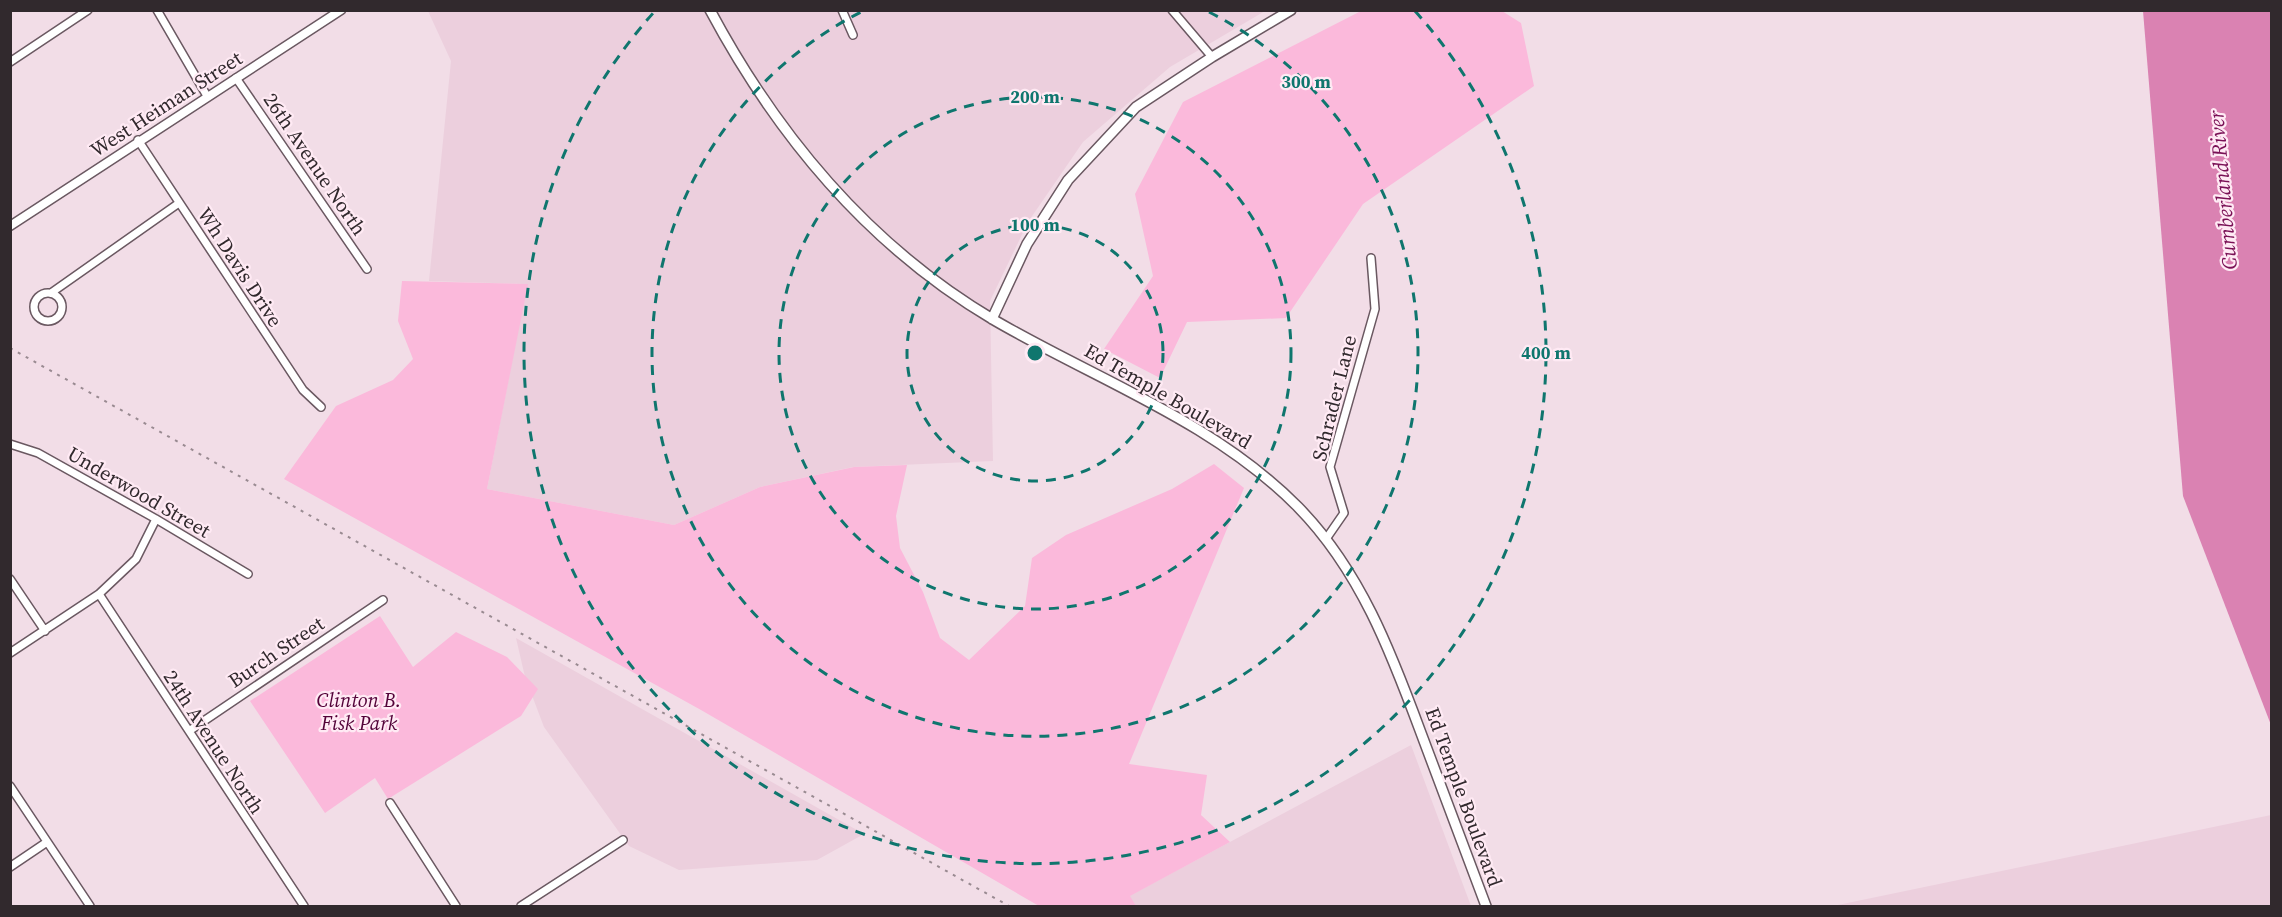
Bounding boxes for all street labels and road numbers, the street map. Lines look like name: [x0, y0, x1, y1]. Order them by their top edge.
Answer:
street label: West Heiman Street: [85, 44, 248, 164]
street label: 26th Avenue North: [257, 87, 373, 241]
street label: Wh Davis Drive: [191, 202, 289, 332]
street label: Schrader Lane: [1305, 332, 1363, 464]
street label: Ed Temple Boulevard: [1079, 337, 1257, 456]
street label: Underwood Street: [62, 440, 216, 545]
street label: Burch Street: [223, 609, 330, 694]
street label: 24th Avenue North: [157, 665, 271, 819]
street label: Ed Temple Boulevard: [1419, 703, 1510, 891]

